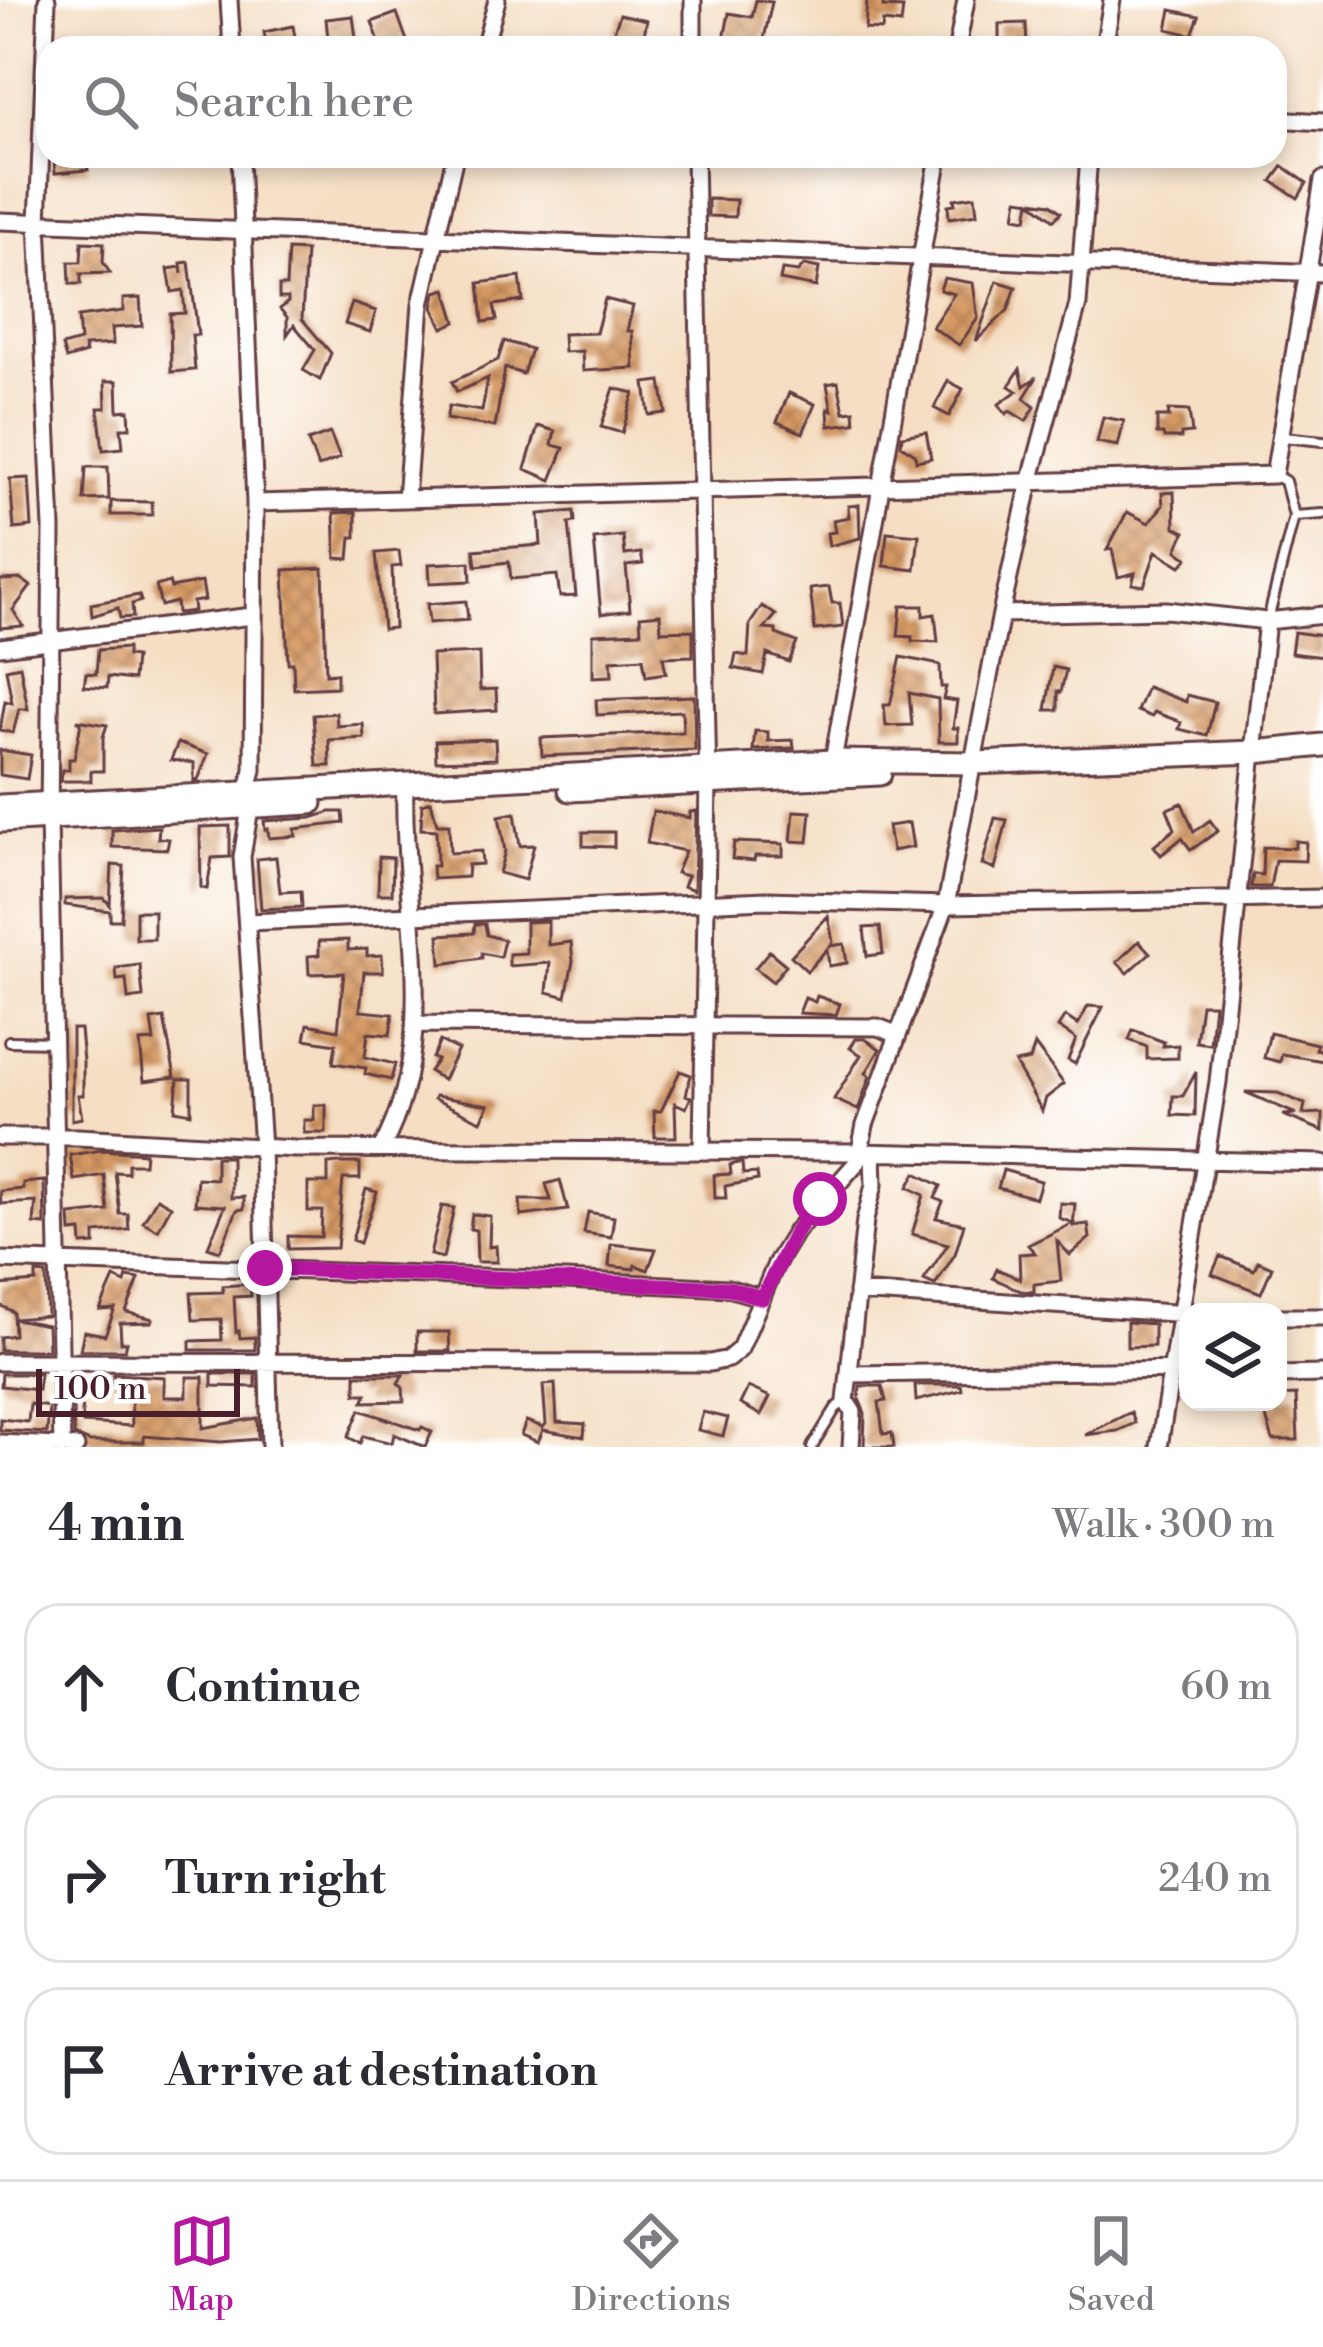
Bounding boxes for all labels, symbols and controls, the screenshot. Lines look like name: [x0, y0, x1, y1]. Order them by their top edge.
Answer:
search box: [36, 36, 1287, 168]
icon: search: [78, 69, 144, 135]
text: Search here: [174, 74, 414, 131]
route start: [793, 1172, 847, 1226]
route end: [238, 1241, 292, 1295]
map controls: [1179, 1303, 1287, 1411]
button: layers: [1179, 1303, 1287, 1411]
scale bar: [36, 1363, 240, 1416]
text: 100 m: [54, 1369, 147, 1410]
text: 4 min: [48, 1493, 184, 1557]
text: Walk · 300 m: [1053, 1501, 1275, 1550]
icon: ahead: [51, 1654, 117, 1720]
text: Continue: [165, 1659, 361, 1716]
text: 60 m: [1180, 1663, 1272, 1712]
icon: right: [51, 1846, 117, 1912]
text: Turn right: [165, 1851, 386, 1908]
text: 240 m: [1158, 1855, 1272, 1904]
icon: arrive: [51, 2038, 117, 2104]
text: Arrive at destination: [165, 2043, 598, 2100]
tab: Map: [169, 2208, 235, 2321]
tab: Directions: [572, 2208, 731, 2321]
tab: Saved: [1068, 2208, 1154, 2321]

